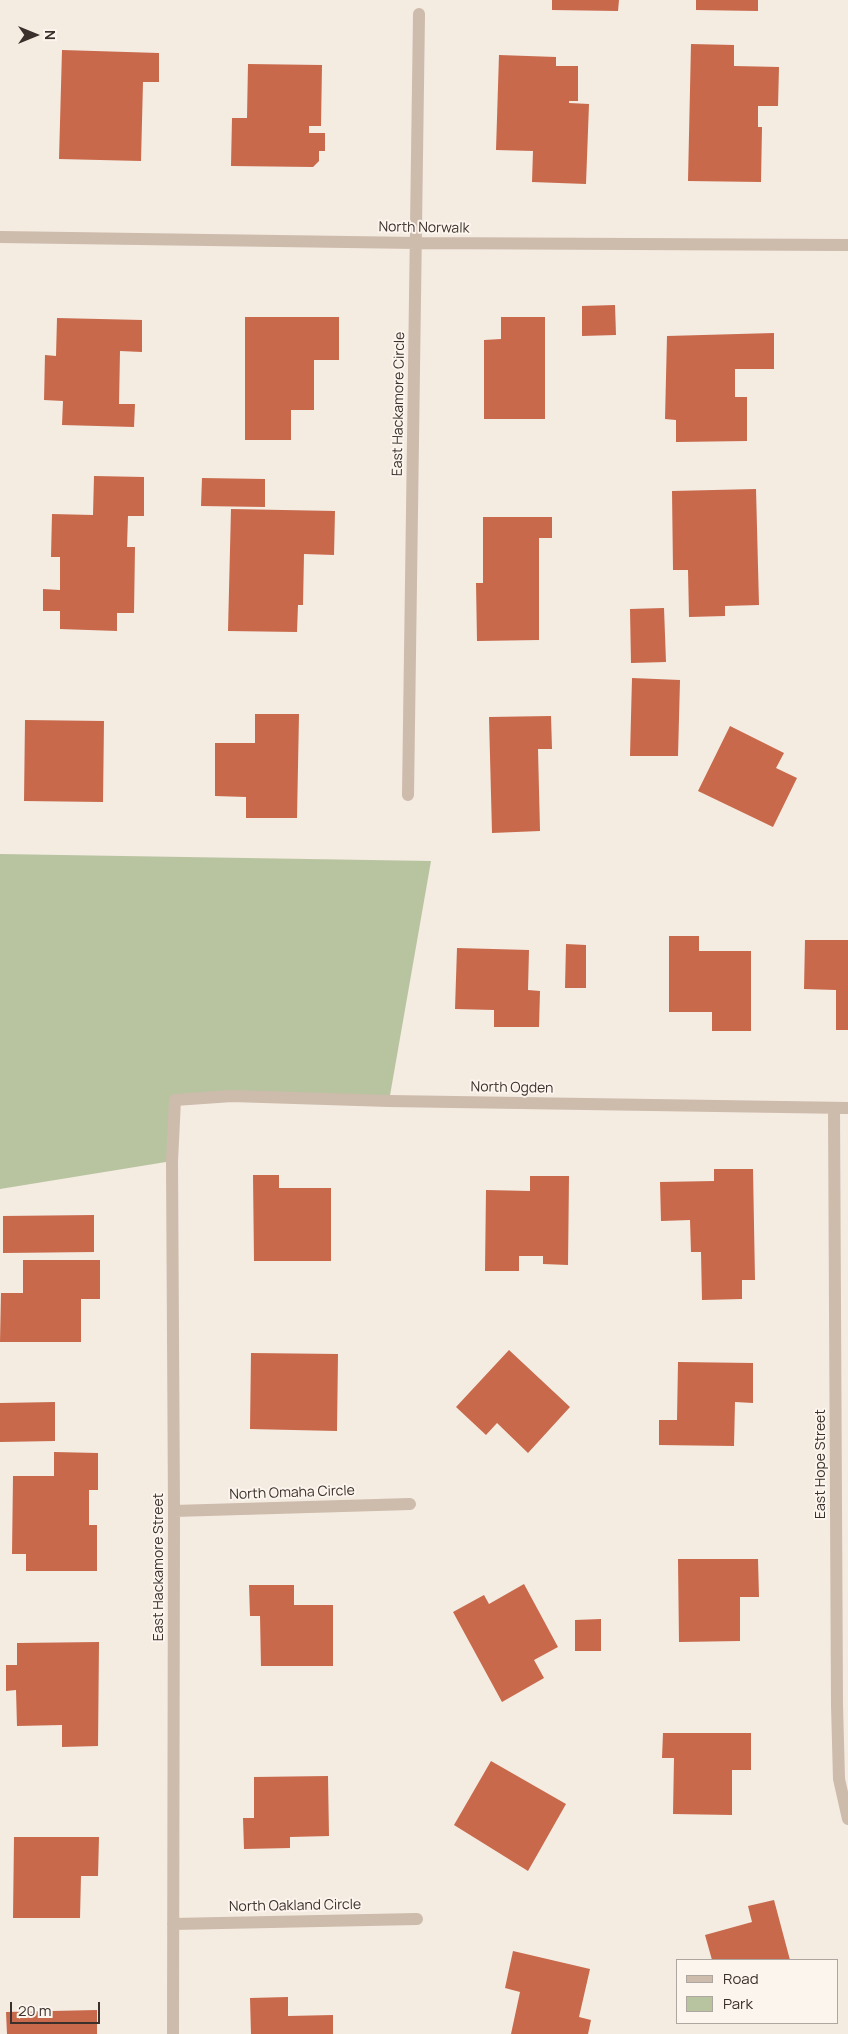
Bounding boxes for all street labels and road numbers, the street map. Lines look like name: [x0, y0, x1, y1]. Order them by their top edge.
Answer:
street label: North Norwalk: [378, 219, 470, 237]
street label: East Hackamore Circle: [389, 332, 409, 476]
street label: North Ogden: [471, 1079, 553, 1097]
street label: East Hope Street: [813, 1409, 829, 1519]
street label: North Omaha Circle: [229, 1482, 355, 1504]
street label: East Hackamore Street: [151, 1493, 167, 1641]
street label: North Oakland Circle: [229, 1896, 361, 1916]

